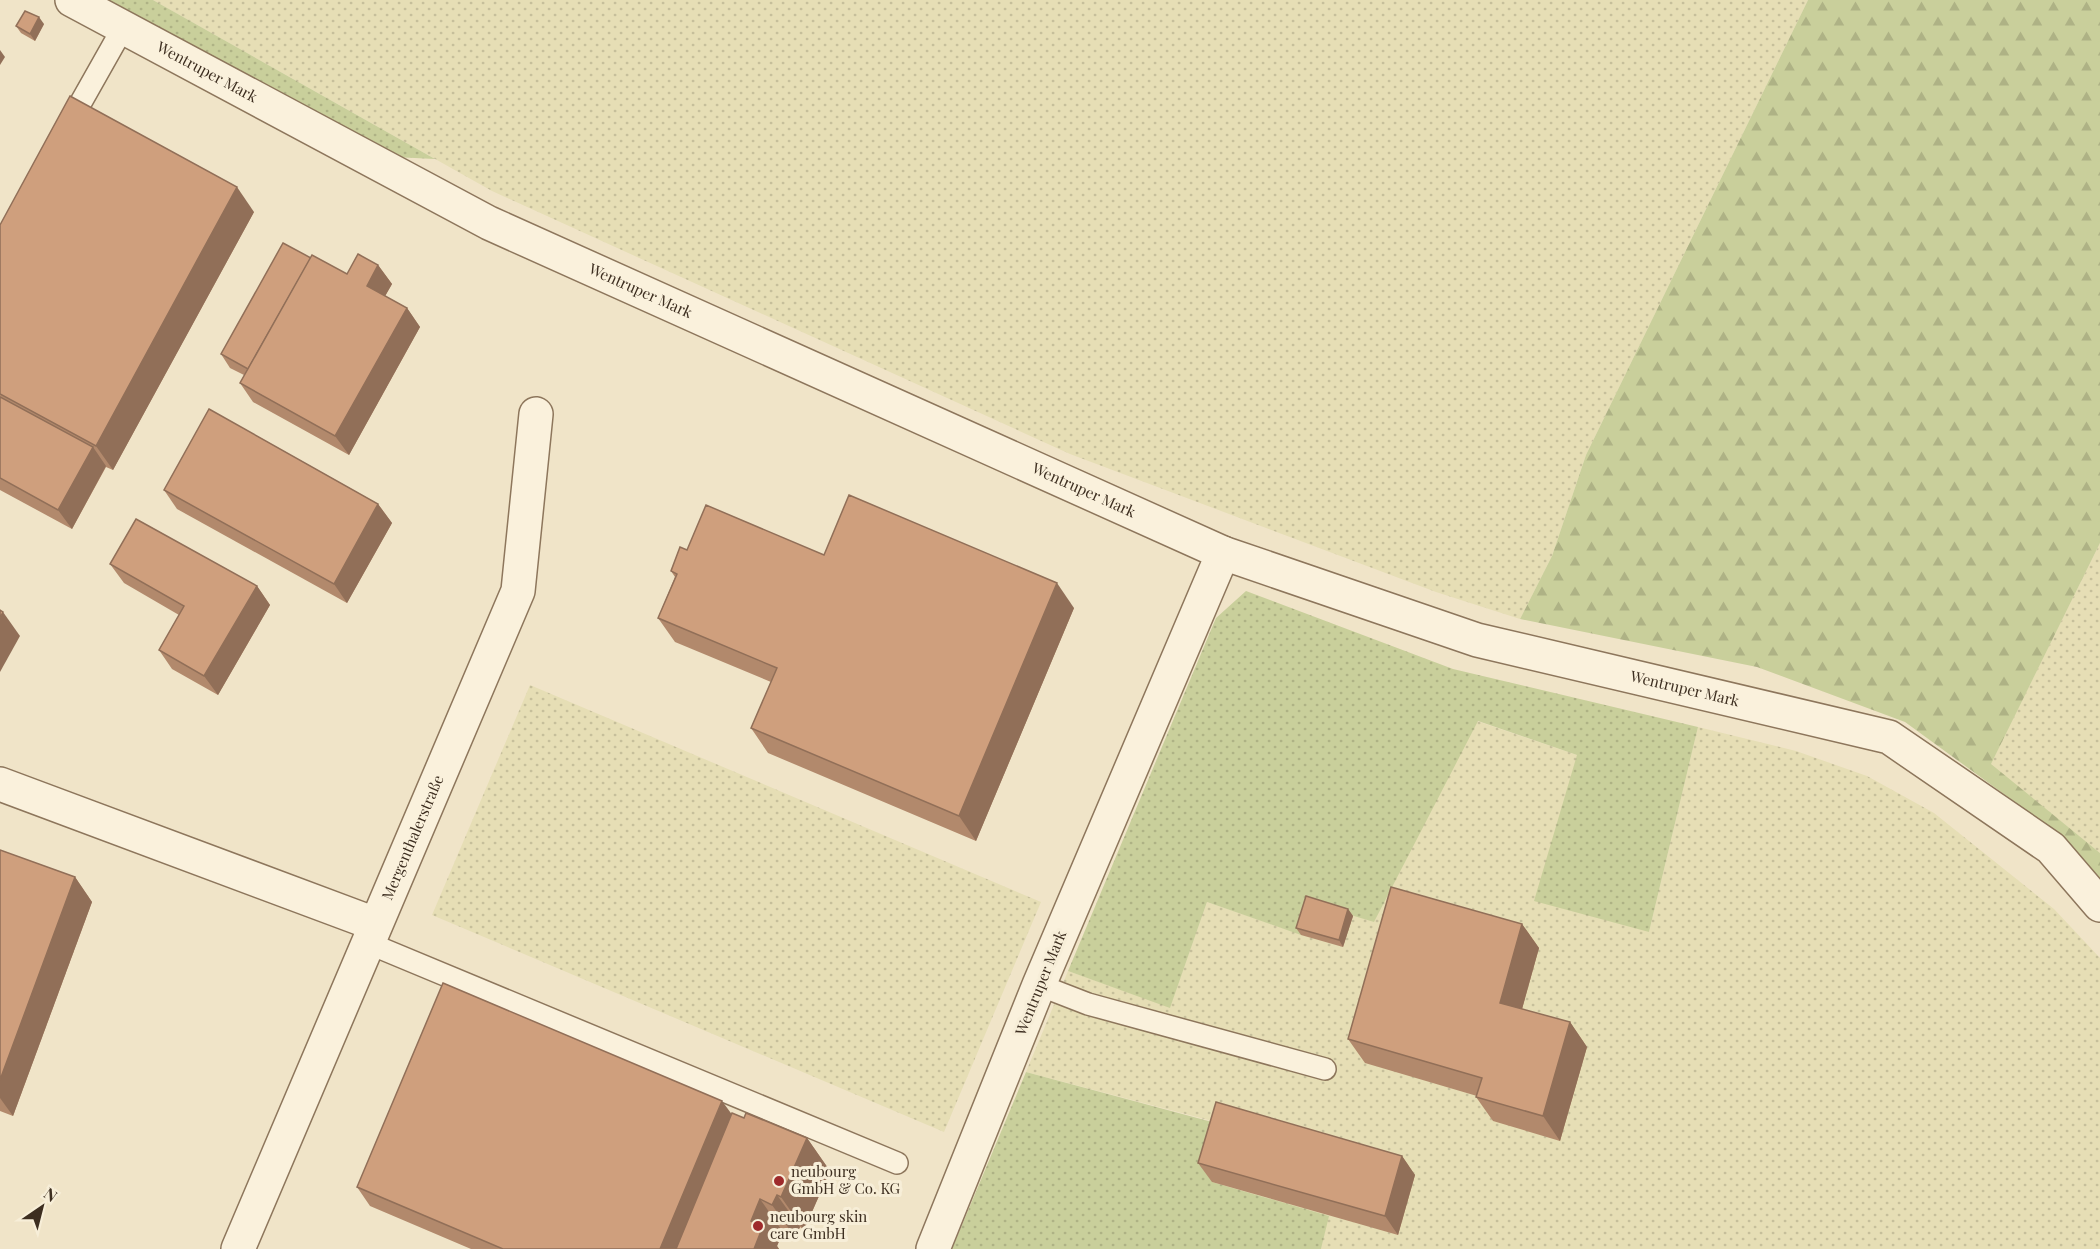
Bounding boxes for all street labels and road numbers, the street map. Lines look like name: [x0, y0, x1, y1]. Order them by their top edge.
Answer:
street label: Wentruper Mark: [153, 36, 262, 107]
street label: Wentruper Mark: [585, 258, 696, 322]
street label: Wentruper Mark: [1028, 457, 1140, 522]
street label: Wentruper Mark: [1628, 665, 1742, 711]
street label: Mergenthalerstraße: [377, 772, 448, 903]
street label: Wentruper Mark: [1010, 927, 1070, 1039]

